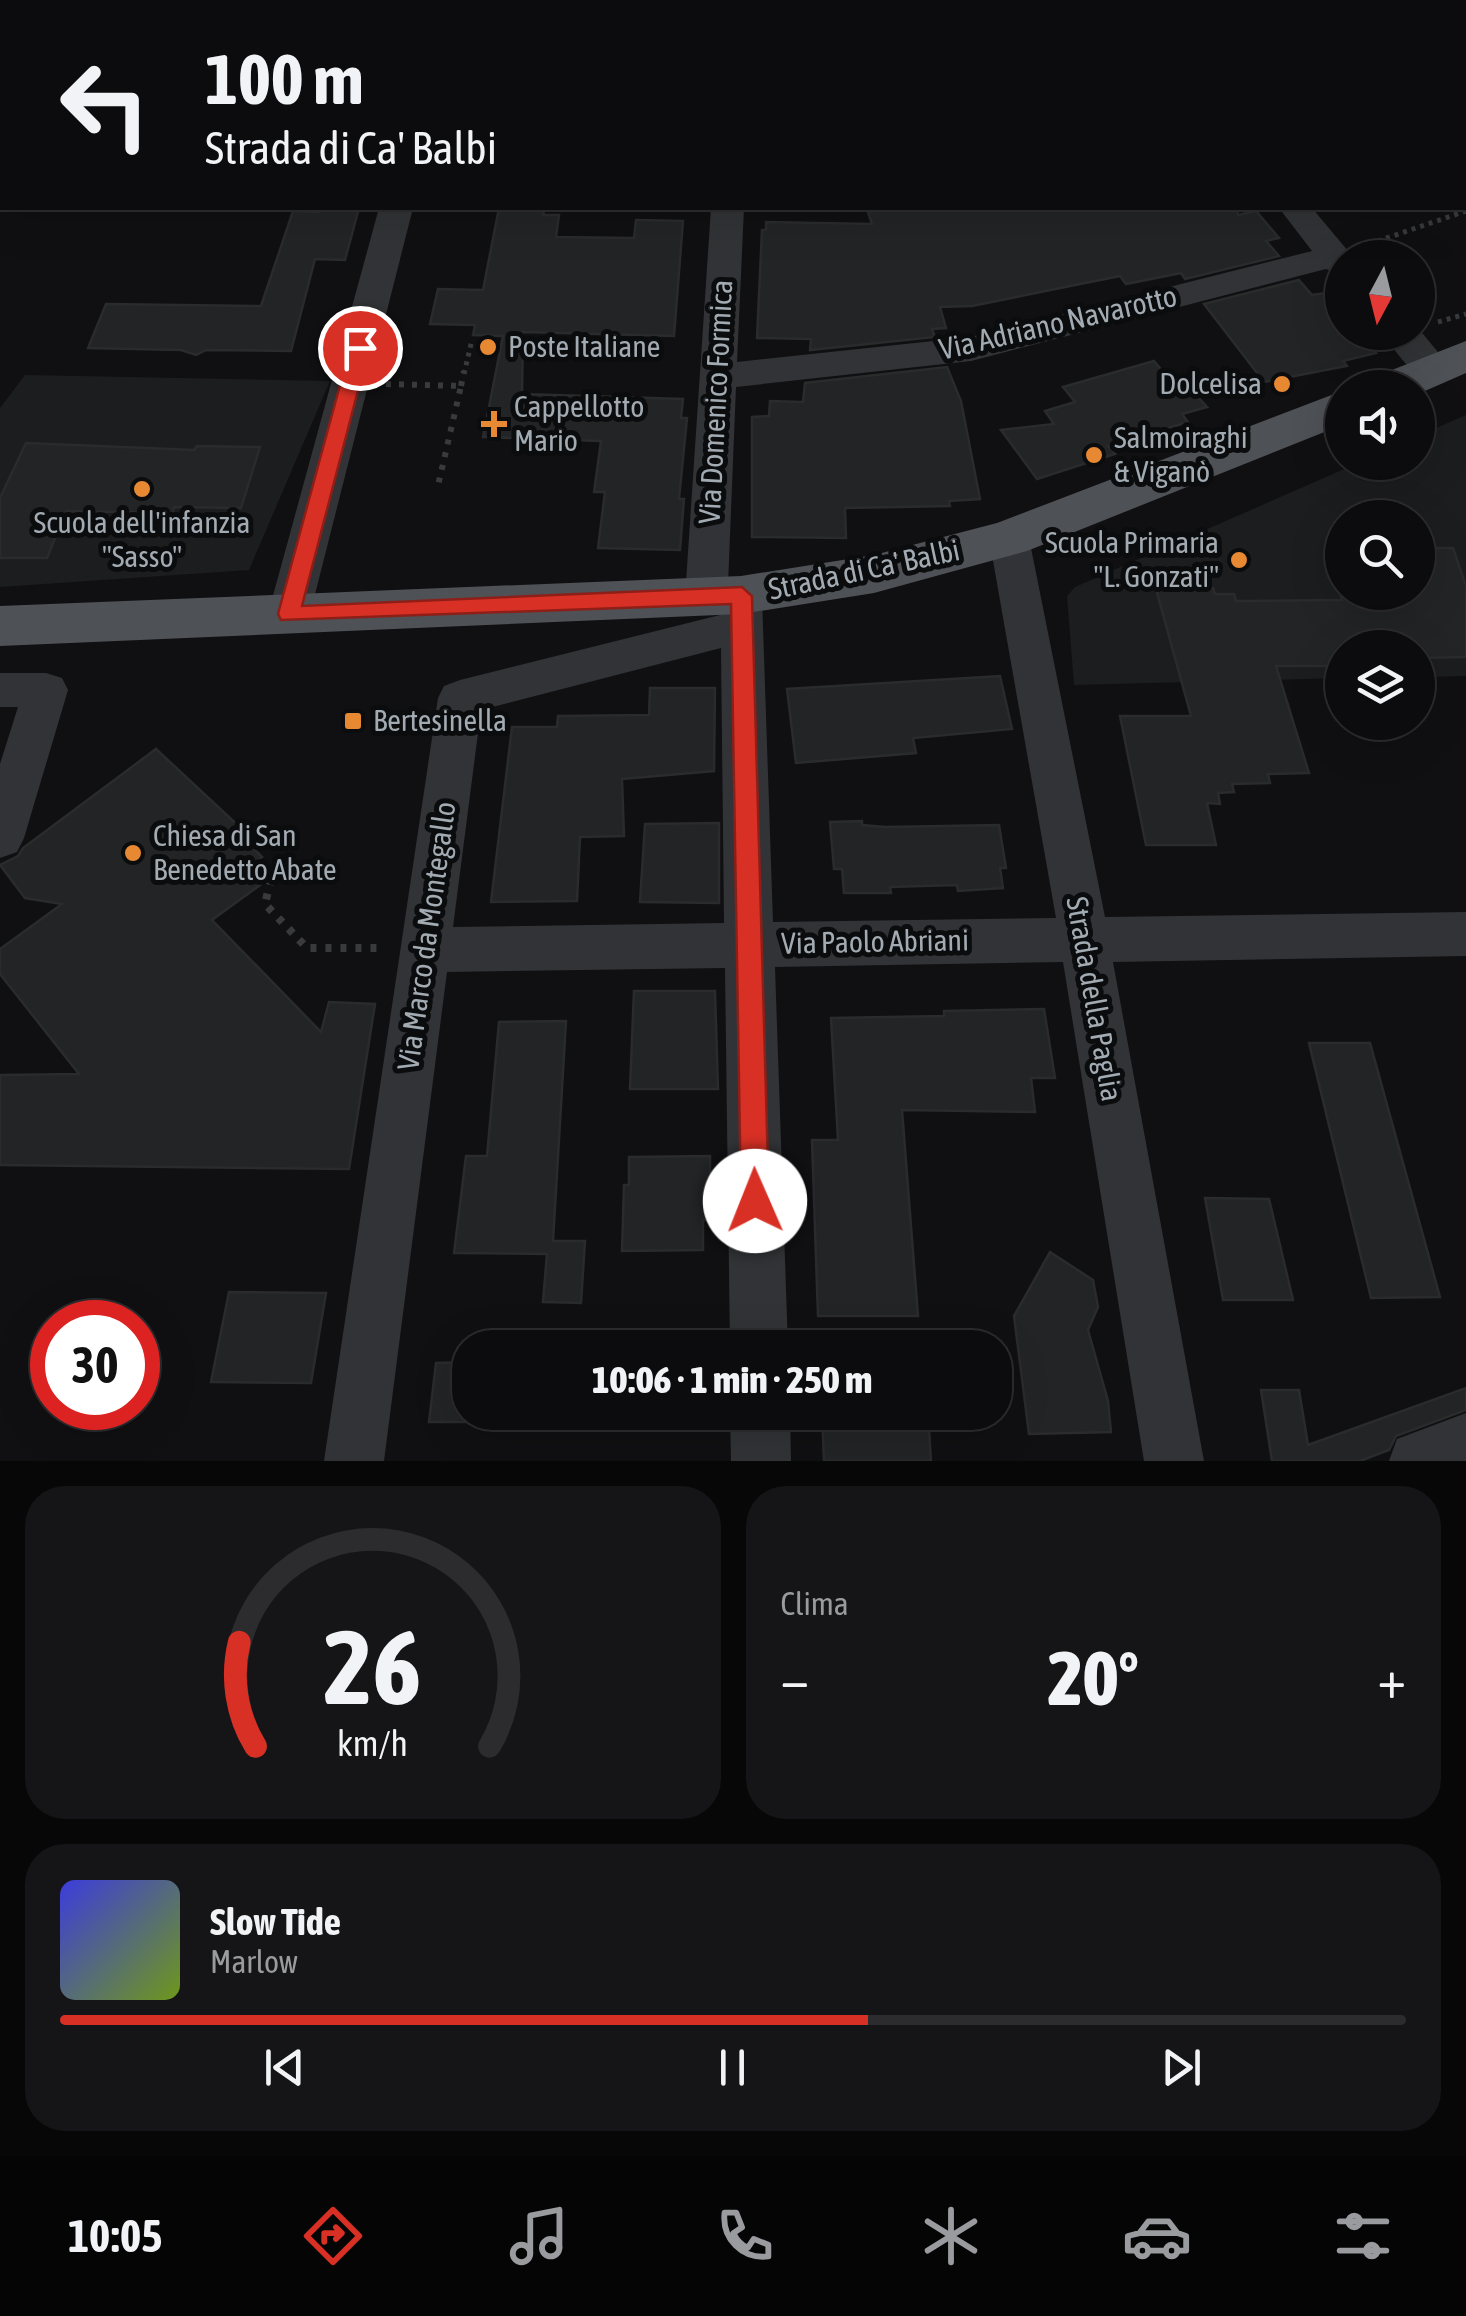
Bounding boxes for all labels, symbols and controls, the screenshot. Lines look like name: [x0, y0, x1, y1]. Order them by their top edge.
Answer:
text: 100 m: [205, 39, 364, 119]
icon: left: [40, 40, 170, 170]
text: Strada di Ca' Balbi: [205, 122, 497, 174]
north arrow: [1325, 240, 1435, 350]
map controls: [1325, 240, 1435, 740]
street label: Via Adriano Navarotto: [936, 278, 1180, 366]
street label: Via Domenico Formica: [692, 279, 738, 525]
pin: [318, 306, 403, 391]
icon: arrive: [333, 321, 388, 376]
place label: Poste Italiane: [508, 329, 660, 363]
marker: Poste Italiane: [477, 336, 499, 358]
place label: Dolcelisa: [1159, 366, 1262, 400]
button: sound: [1325, 370, 1435, 480]
marker: Dolcelisa: [1271, 373, 1293, 395]
place label: Cappellotto Mario: [514, 389, 644, 457]
marker: Cappellotto Mario: [483, 413, 505, 435]
place label: Salmoiraghi & Viganò: [1114, 420, 1248, 488]
marker: Salmoiraghi & Viganò: [1083, 444, 1105, 466]
marker: Scuola dell'infanzia "Sasso": [131, 478, 153, 500]
button: search: [1325, 500, 1435, 610]
place label: Scuola dell'infanzia "Sasso": [34, 505, 250, 573]
place label: Scuola Primaria "L. Gonzati": [1045, 525, 1219, 593]
street label: Strada di Ca' Balbi: [765, 532, 963, 606]
marker: Scuola Primaria "L. Gonzati": [1228, 549, 1250, 571]
button: layers: [1325, 630, 1435, 740]
place label: Bertesinella: [373, 703, 507, 737]
marker: Bertesinella: [342, 710, 364, 732]
street label: Via Marco da Montegallo: [390, 799, 462, 1072]
place label: Chiesa di San Benedetto Abate: [153, 818, 337, 886]
marker: Chiesa di San Benedetto Abate: [122, 842, 144, 864]
street label: Strada della Paglia: [1060, 894, 1130, 1104]
street label: Via Paolo Abriani: [781, 922, 969, 960]
position arrow: [703, 1149, 807, 1253]
speed limit sign: 30: [30, 1300, 160, 1430]
text: 10:06 · 1 min · 250 m: [592, 1358, 872, 1401]
text: Clima: [781, 1585, 849, 1622]
text: 26: [324, 1607, 422, 1726]
text: 20°: [1048, 1635, 1139, 1721]
text: −: [781, 1647, 809, 1710]
text: +: [1377, 1647, 1406, 1710]
text: km/h: [337, 1723, 408, 1764]
text: Slow Tide: [210, 1900, 341, 1943]
text: Marlow: [210, 1943, 298, 1980]
icon: previous: [257, 2040, 312, 2095]
icon: pause: [705, 2040, 760, 2095]
icon: next: [1154, 2040, 1209, 2095]
icon: directions: [298, 2201, 368, 2271]
icon: music: [504, 2201, 574, 2271]
icon: phone: [710, 2201, 780, 2271]
icon: climate: [916, 2201, 986, 2271]
icon: car: [1122, 2201, 1192, 2271]
icon: filters: [1328, 2201, 1398, 2271]
text: 10:05: [68, 2210, 162, 2262]

